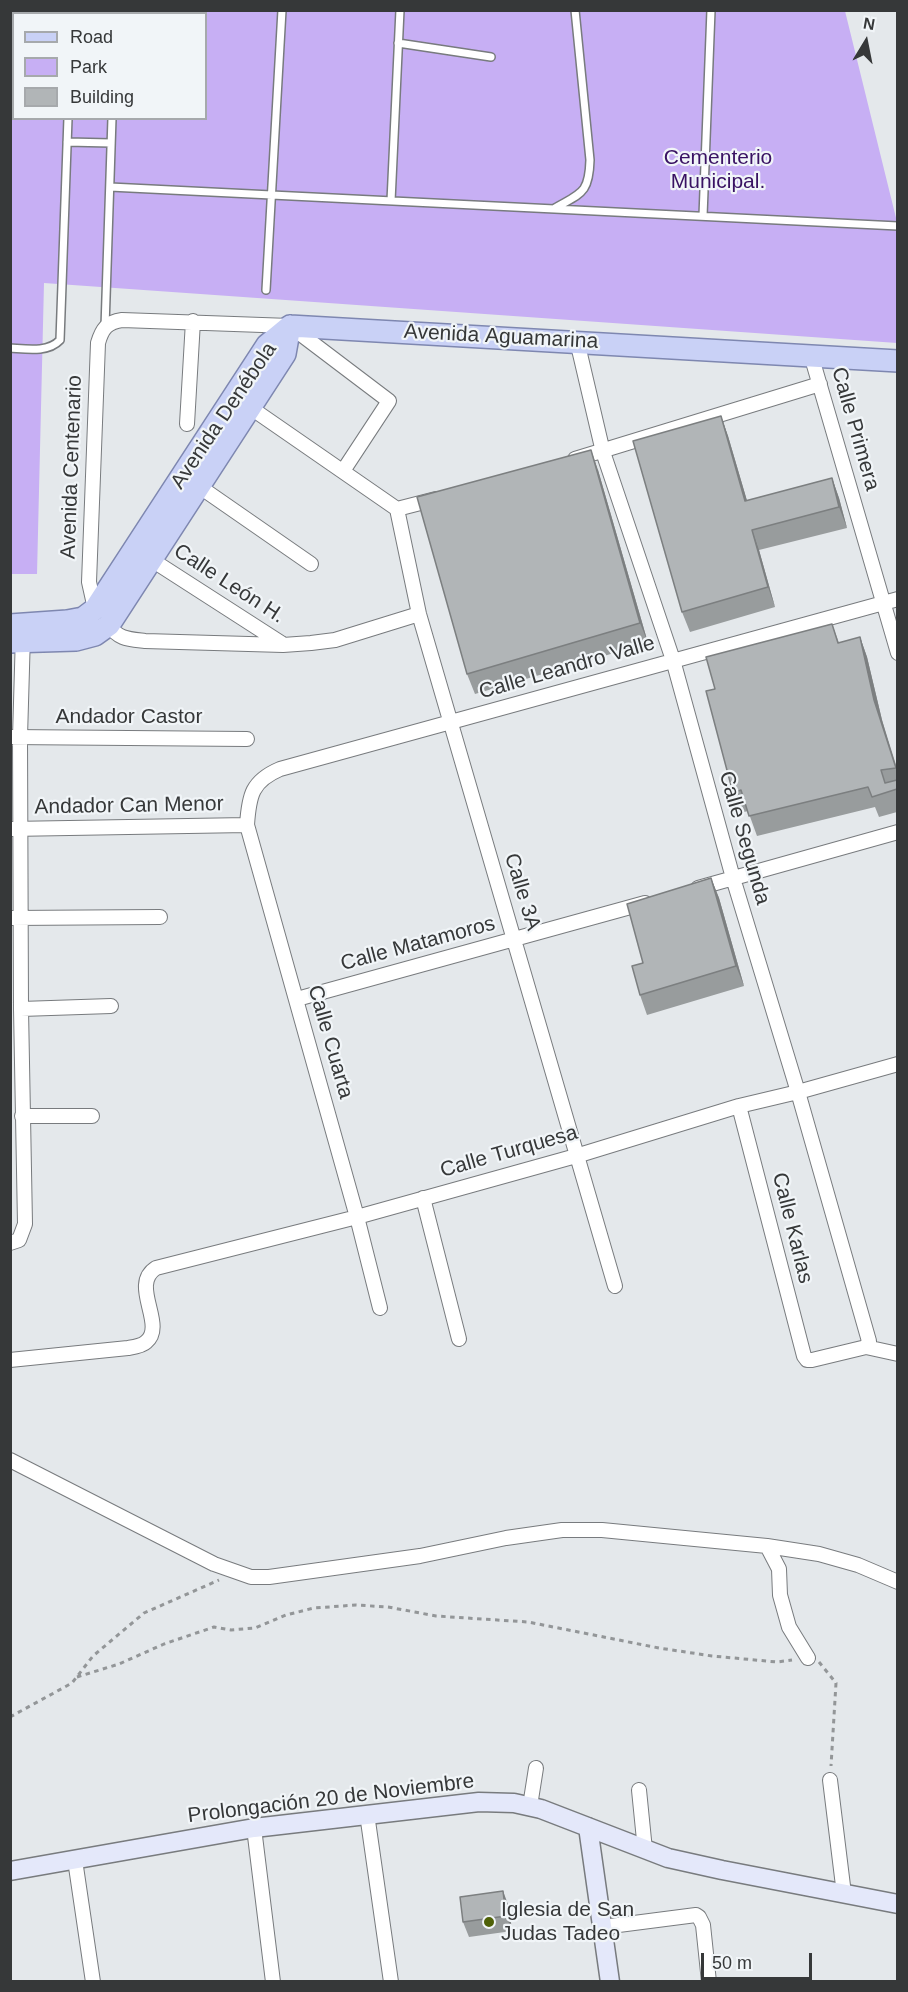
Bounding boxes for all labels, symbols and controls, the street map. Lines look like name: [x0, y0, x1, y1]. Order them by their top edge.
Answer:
legend: [12, 12, 207, 120]
north arrow: [836, 12, 896, 72]
text: N: [862, 14, 876, 33]
text: Road: [70, 27, 113, 47]
text: Park: [70, 57, 107, 77]
text: Building: [70, 87, 134, 107]
park label: Cementerio Municipal.: [664, 145, 772, 195]
street label: Avenida Aguamarina: [403, 319, 599, 355]
street label: Avenida Denébola: [166, 338, 282, 494]
street label: Calle Primera: [825, 364, 885, 494]
street label: Avenida Centenario: [56, 375, 88, 559]
street label: Calle León H.: [169, 539, 289, 629]
street label: Calle Leandro Valle: [476, 631, 658, 705]
street label: Andador Castor: [55, 704, 203, 730]
street label: Calle Segunda: [713, 768, 775, 908]
street label: Andador Can Menor: [34, 792, 224, 820]
street label: Calle 3A: [498, 850, 546, 934]
street label: Calle Matamoros: [338, 911, 498, 977]
street label: Calle Cuarta: [302, 982, 358, 1102]
street label: Calle Turquesa: [437, 1120, 581, 1184]
street label: Calle Karlas: [766, 1170, 818, 1286]
street label: Prolongación 20 de Noviembre: [186, 1769, 476, 1829]
place label: Iglesia de San Judas Tadeo: [501, 1897, 634, 1947]
marker: Iglesia de San Judas Tadeo: [482, 1915, 496, 1929]
scale bar: [704, 1941, 815, 1979]
text: 50 m: [712, 1953, 752, 1973]

